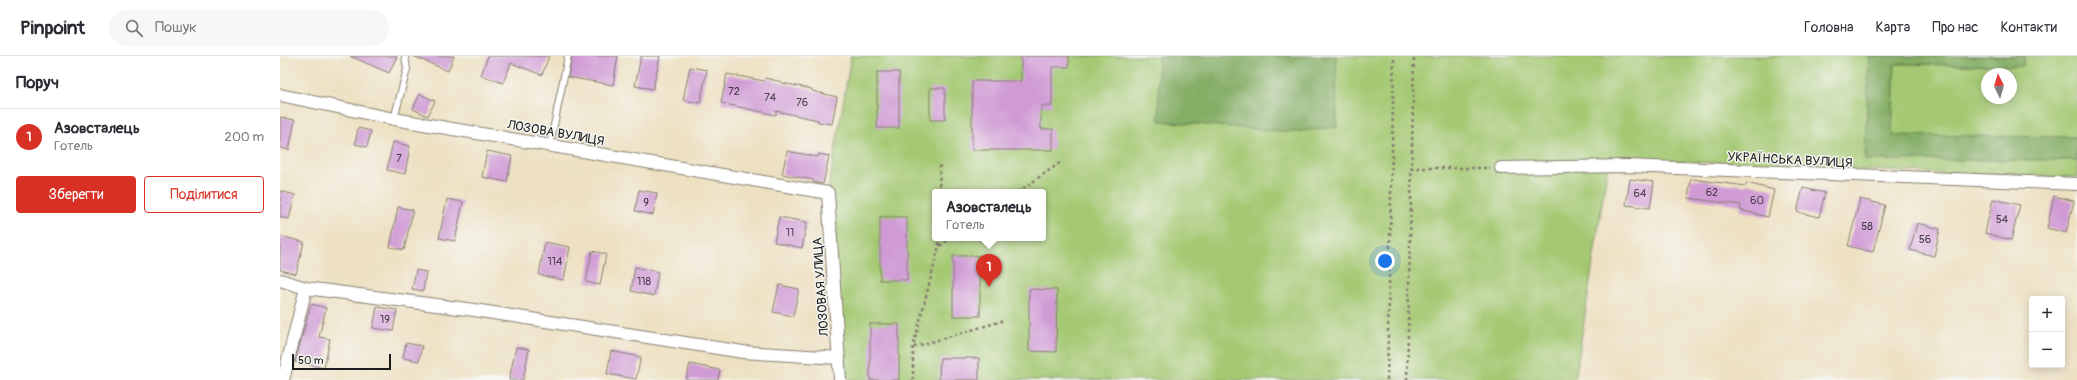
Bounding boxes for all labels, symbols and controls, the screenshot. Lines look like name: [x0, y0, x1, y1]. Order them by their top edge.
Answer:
search box: [109, 10, 389, 46]
text: Pinpoint: [20, 16, 85, 40]
icon: search: [123, 17, 145, 39]
text: Пошук: [155, 18, 197, 37]
text: Головна: [1804, 19, 1854, 36]
text: Карта: [1876, 19, 1910, 36]
text: Про нас: [1932, 19, 1978, 36]
text: Контакти: [2000, 19, 2057, 36]
north arrow: [1981, 68, 2017, 104]
text: Поруч: [16, 72, 59, 93]
house number: 72: [728, 85, 740, 98]
house number: 74: [764, 91, 777, 104]
house number: 76: [796, 96, 808, 109]
street label: ЛОЗОВА ВУЛИЦЯ: [505, 116, 606, 149]
text: Азовсталець: [54, 119, 140, 138]
text: 1: [26, 129, 32, 145]
text: 200 m: [225, 129, 264, 145]
text: Готель: [54, 138, 93, 154]
street label: УКРАЇНСЬКА ВУЛИЦЯ: [1727, 149, 1853, 171]
house number: 7: [396, 152, 402, 165]
button: Зберегти: [16, 176, 136, 213]
button: Поділитися: [144, 176, 264, 213]
house number: 62: [1706, 186, 1718, 199]
house number: 64: [1634, 187, 1647, 200]
popup: [932, 189, 1046, 241]
house number: 60: [1750, 194, 1764, 207]
house number: 9: [643, 196, 649, 209]
text: Азовсталець: [946, 198, 1032, 217]
house number: 54: [1996, 213, 2009, 226]
text: Готель: [946, 217, 985, 233]
house number: 58: [1861, 220, 1873, 233]
house number: 11: [786, 226, 794, 239]
house number: 56: [1919, 233, 1931, 246]
street label: ЛОЗОВАЯ УЛИЦА: [810, 236, 833, 338]
your location: [1375, 251, 1395, 271]
pin: 1: [976, 254, 1002, 287]
house number: 114: [548, 255, 563, 268]
house number: 118: [637, 275, 652, 288]
map controls: [2029, 296, 2065, 368]
button: +: [2029, 296, 2065, 332]
house number: 19: [380, 313, 390, 326]
button: −: [2029, 332, 2065, 368]
scale bar: [292, 352, 391, 371]
text: 50 m: [298, 354, 324, 367]

